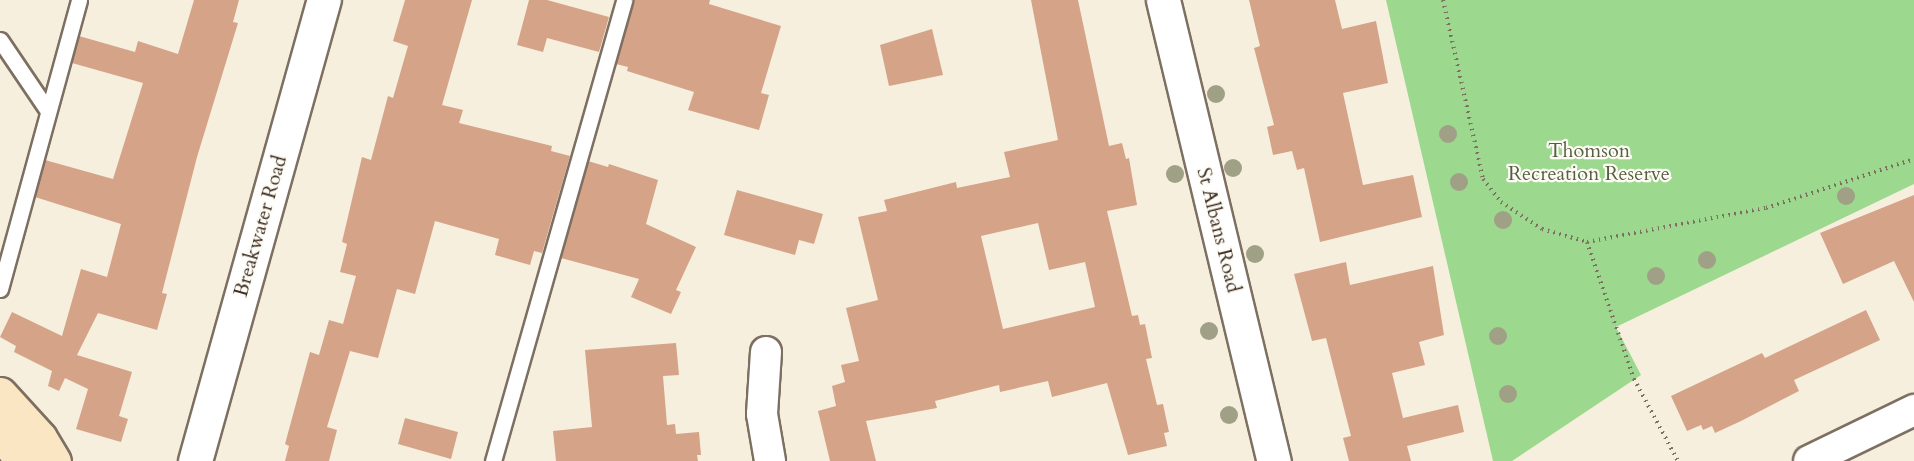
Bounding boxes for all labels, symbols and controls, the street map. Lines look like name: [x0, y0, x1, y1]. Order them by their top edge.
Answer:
park label: Thomson Recreation Reserve: [1508, 138, 1670, 185]
street label: Breakwater Road: [228, 153, 292, 299]
street label: St Albans Road: [1192, 165, 1246, 295]

